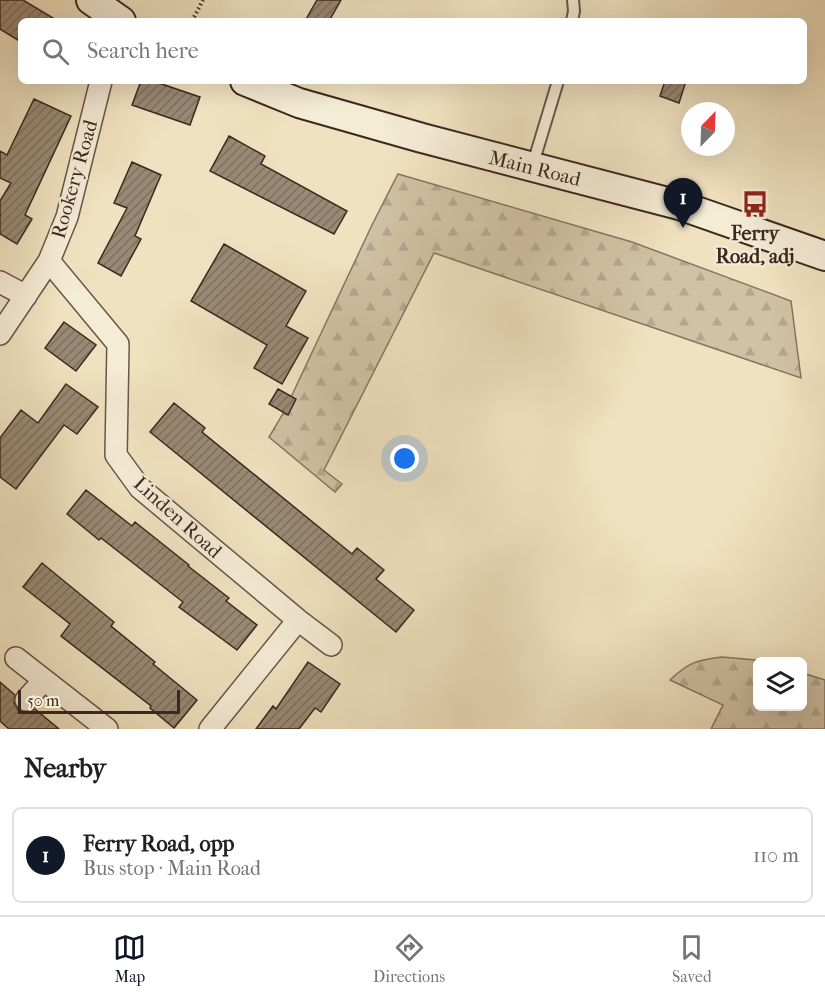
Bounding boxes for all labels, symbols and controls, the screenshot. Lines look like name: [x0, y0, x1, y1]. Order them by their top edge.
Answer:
search box: [18, 18, 807, 84]
icon: search: [39, 35, 72, 68]
text: Search here: [87, 38, 199, 64]
north arrow: [681, 102, 735, 156]
street label: Rookery Road: [47, 116, 103, 241]
street label: Main Road: [487, 146, 584, 191]
pin: 1: [664, 178, 702, 228]
bus stop icon: Ferry Road, adj: [740, 189, 770, 219]
place label: Ferry Road, adj: [716, 222, 794, 268]
your location: [390, 444, 419, 473]
street label: Linden Road: [129, 472, 227, 564]
map controls: [753, 657, 807, 711]
button: layers: [753, 657, 807, 711]
scale bar: [18, 687, 180, 714]
text: 50 m: [27, 691, 59, 710]
text: Nearby: [24, 753, 106, 784]
text: Ferry Road, opp: [83, 831, 235, 857]
text: 1: [42, 844, 49, 867]
text: 110 m: [753, 844, 799, 867]
text: Bus stop · Main Road: [83, 857, 261, 880]
tab: Map: [113, 931, 146, 986]
tab: Directions: [373, 931, 445, 986]
tab: Saved: [672, 931, 712, 986]

